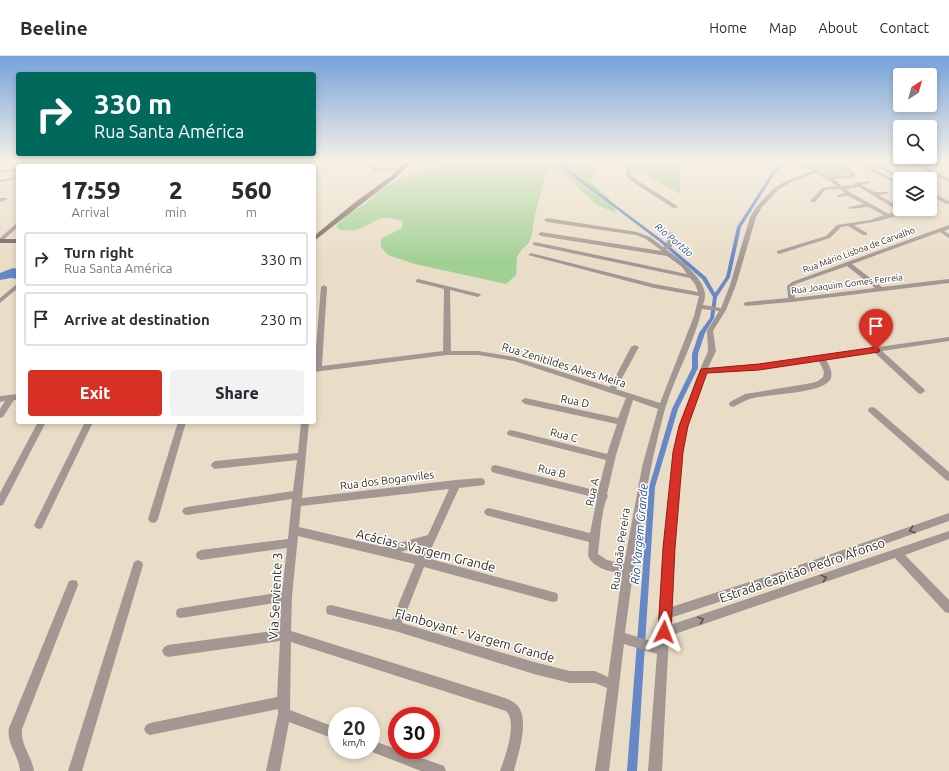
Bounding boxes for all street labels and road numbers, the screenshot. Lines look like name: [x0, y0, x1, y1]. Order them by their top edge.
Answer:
street label: Rua Mário Lisboa de Carvalho: [802, 225, 916, 275]
street label: Rua Joaquim Gomes Ferreia: [791, 272, 903, 296]
street label: Rua Zenitildes Alves Meira: [501, 340, 627, 390]
street label: Rua D: [560, 392, 591, 410]
street label: Rua C: [549, 426, 579, 444]
street label: Rua B: [537, 462, 567, 480]
street label: Rua dos Boganviles: [339, 468, 435, 492]
street label: Rua A: [583, 476, 601, 507]
street label: Rua João Pereira: [608, 507, 632, 591]
street label: Acácias - Vargem Grande: [355, 526, 497, 574]
street label: Estrada Capitão Pedro Afonso: [717, 535, 887, 605]
street label: Via Serviente 3: [266, 552, 284, 640]
street label: Flanboyant - Vargem Grande: [393, 605, 557, 665]

